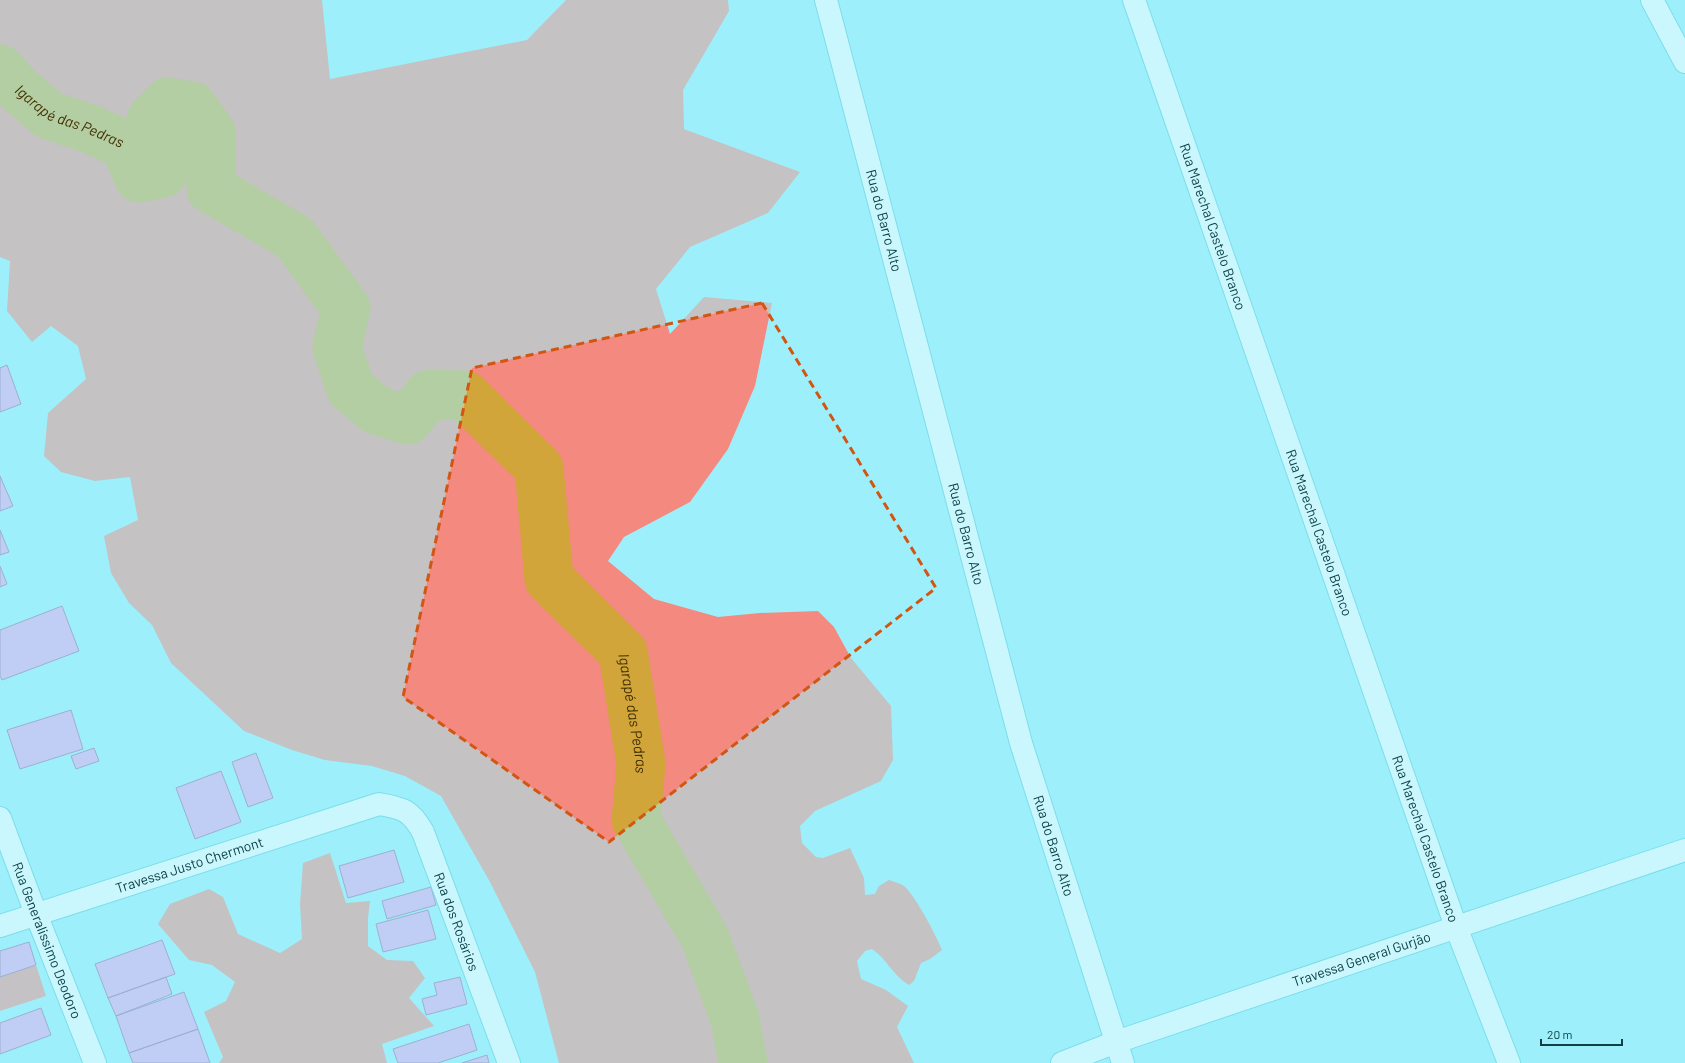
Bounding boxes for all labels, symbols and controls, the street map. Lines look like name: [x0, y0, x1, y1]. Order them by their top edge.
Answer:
water label: Igarapé das Pedras: [12, 80, 127, 151]
street label: Rua Marechal Castelo Branco: [1176, 141, 1250, 312]
street label: Rua do Barro Alto: [863, 168, 906, 273]
street label: Rua Marechal Castelo Branco: [1283, 447, 1356, 618]
street label: Rua do Barro Alto: [945, 481, 988, 587]
water label: Igarapé das Pedras: [615, 652, 651, 774]
street label: Rua Marechal Castelo Branco: [1389, 753, 1463, 924]
street label: Rua do Barro Alto: [1030, 793, 1078, 898]
street label: Travessa Justo Chermont: [113, 833, 265, 896]
street label: Rua Generalissimo Deodoro: [9, 860, 86, 1021]
street label: Rua dos Rosários: [431, 870, 483, 974]
street label: Travessa General Gurjão: [1290, 927, 1433, 990]
scale bar: [1541, 1021, 1622, 1047]
text: 20 m: [1547, 1027, 1573, 1041]

